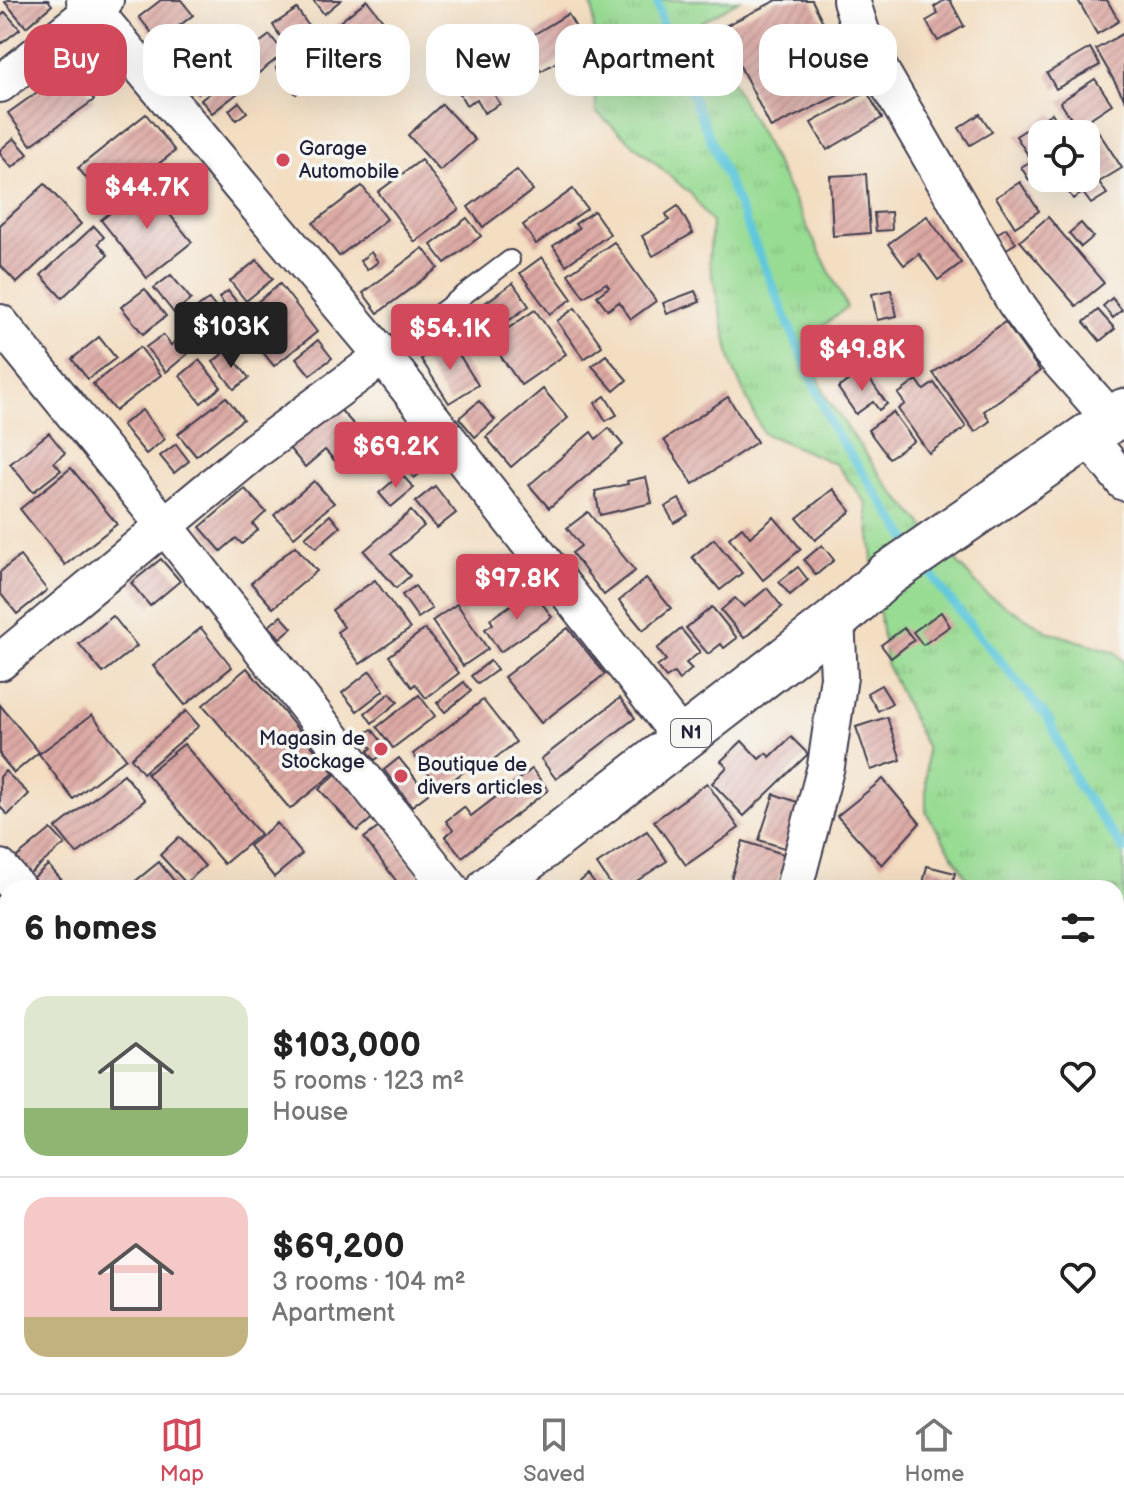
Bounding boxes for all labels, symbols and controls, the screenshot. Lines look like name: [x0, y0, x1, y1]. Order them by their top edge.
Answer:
chip: Buy: [24, 24, 127, 96]
chip: Rent: [143, 24, 260, 96]
chip: Filters: [276, 24, 410, 96]
chip: New: [426, 24, 539, 96]
chip: Apartment: [555, 24, 743, 96]
chip: House: [759, 24, 897, 96]
map controls: [1028, 120, 1100, 192]
button: locate: [1028, 120, 1100, 192]
place label: Garage Automobile: [299, 137, 399, 184]
marker: Garage Automobile: [274, 151, 292, 169]
pin: $44.7K: [82, 163, 212, 231]
text: $44.7K: [104, 173, 190, 204]
pin: $103K: [175, 302, 287, 370]
pin: $54.1K: [385, 304, 515, 372]
text: $103K: [192, 312, 270, 343]
text: $54.1K: [409, 314, 491, 345]
pin: $49.8K: [797, 325, 927, 393]
text: $49.8K: [819, 335, 905, 366]
pin: $69.2K: [331, 422, 461, 490]
text: $69.2K: [352, 432, 440, 463]
pin: $97.8K: [452, 554, 582, 622]
text: $97.8K: [474, 564, 560, 595]
road number: N1: [671, 719, 711, 747]
place label: Magasin de Stockage: [259, 727, 365, 774]
marker: Magasin de Stockage: [372, 740, 390, 758]
place label: Boutique de divers articles: [417, 753, 543, 800]
marker: Boutique de divers articles: [392, 767, 410, 785]
icon: filters: [1056, 906, 1100, 950]
text: 6 homes: [24, 908, 157, 949]
text: $103,000: [272, 1025, 421, 1066]
icon: home: [88, 1028, 184, 1124]
icon: heart: [1056, 1054, 1100, 1098]
text: 5 rooms · 123 m²: [272, 1066, 464, 1097]
text: House: [272, 1097, 348, 1128]
text: $69,200: [272, 1226, 405, 1267]
icon: home: [88, 1229, 184, 1325]
icon: heart: [1056, 1255, 1100, 1299]
text: 3 rooms · 104 m²: [272, 1267, 466, 1298]
text: Apartment: [272, 1298, 395, 1329]
tab: Map: [160, 1413, 204, 1488]
tab: Saved: [523, 1413, 585, 1488]
tab: Home: [904, 1413, 964, 1488]

